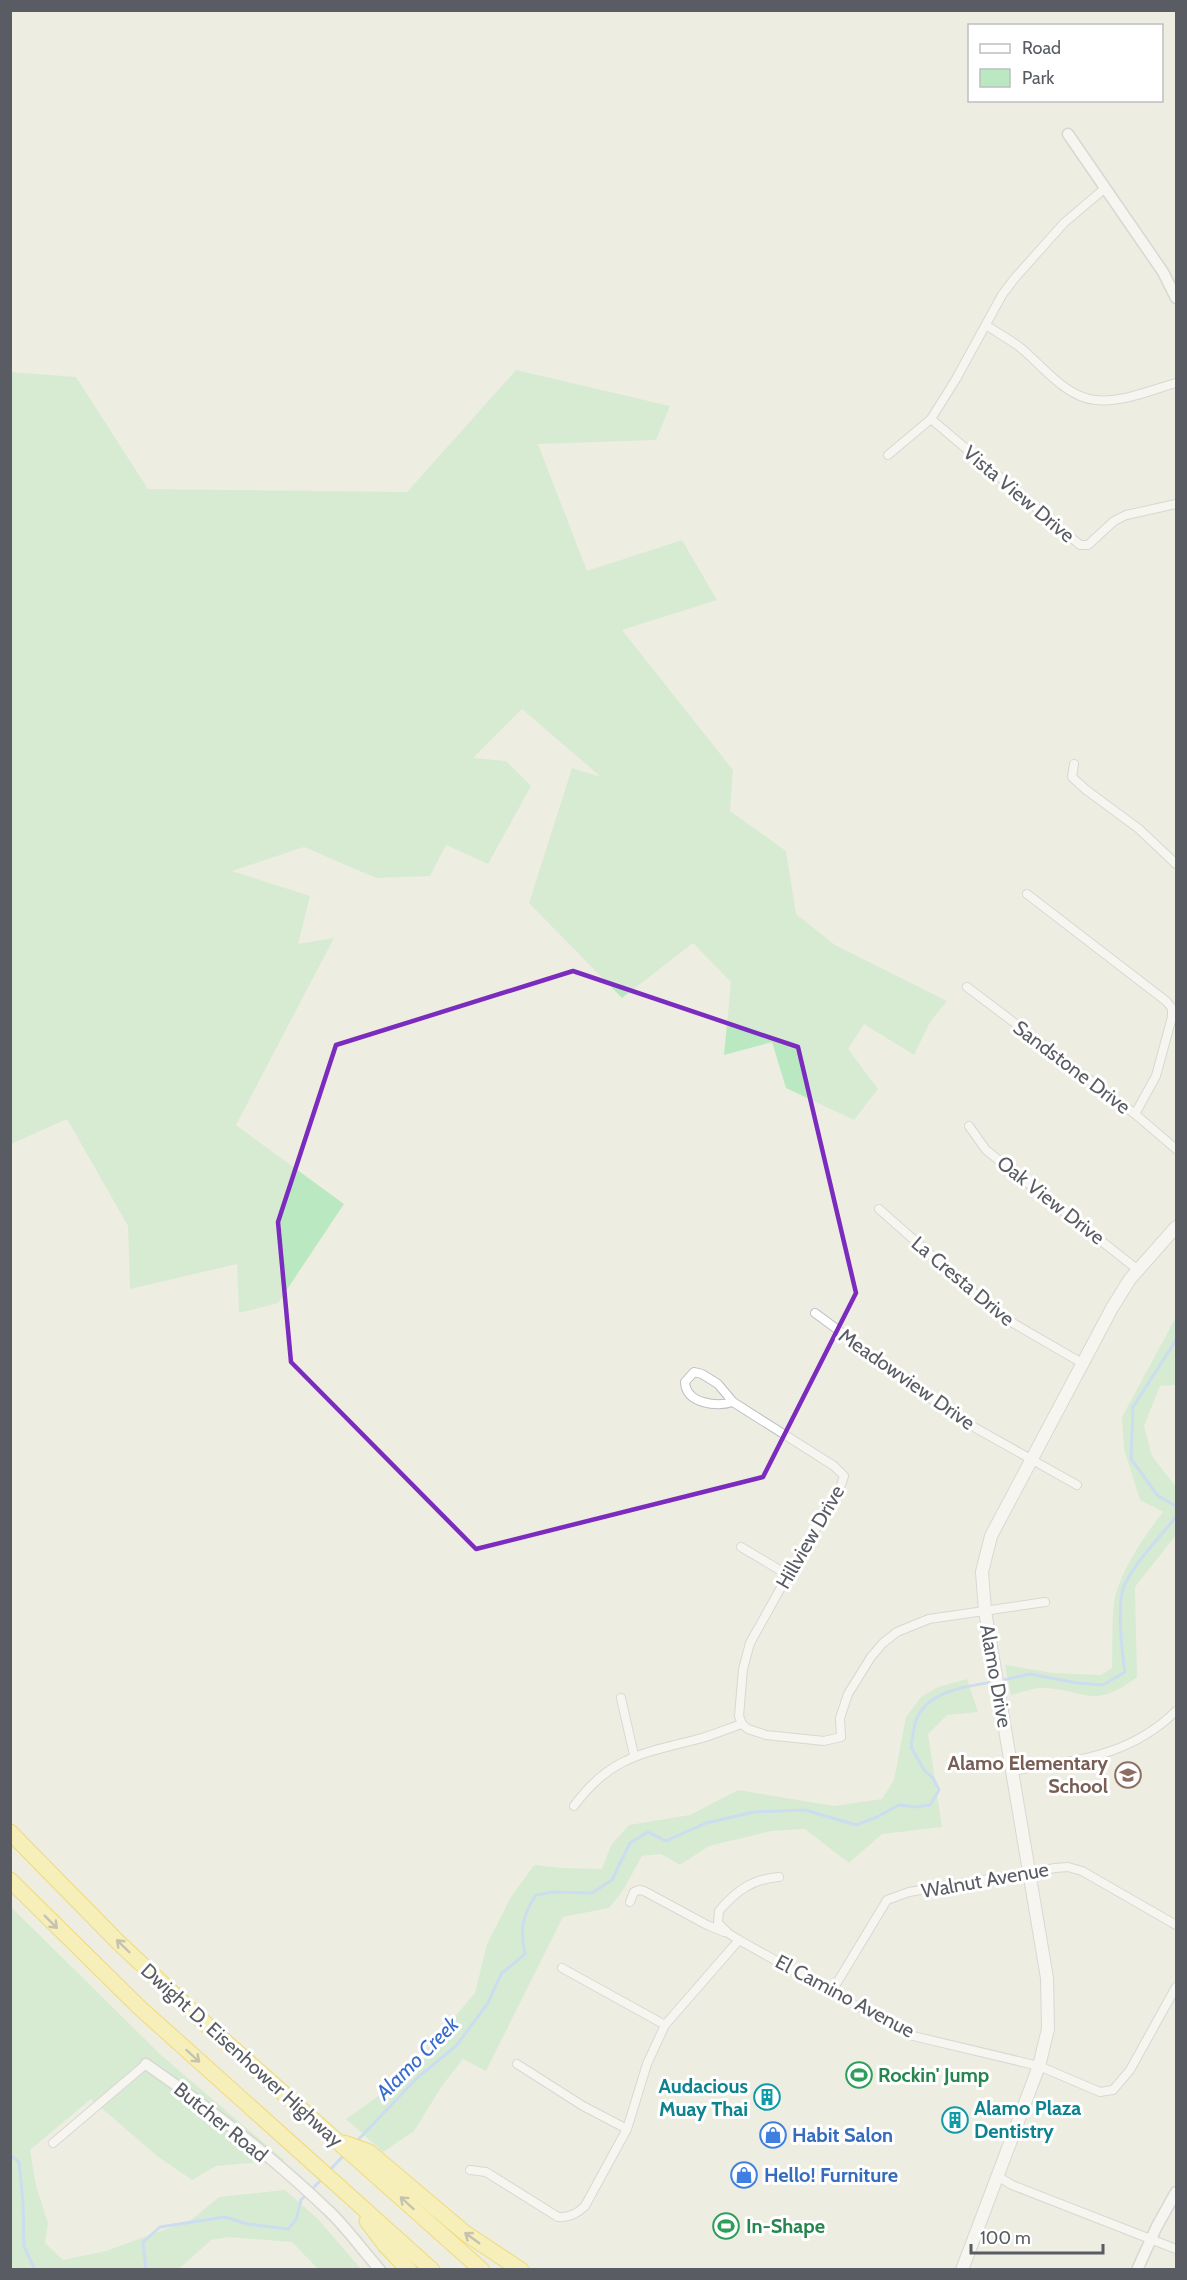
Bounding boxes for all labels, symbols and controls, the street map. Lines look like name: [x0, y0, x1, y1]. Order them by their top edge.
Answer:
legend: [968, 24, 1163, 102]
text: Road: [1022, 37, 1061, 59]
text: Park: [1022, 67, 1055, 89]
street label: Vista View Drive: [958, 440, 1080, 548]
street label: Sandstone Drive: [1009, 1015, 1135, 1119]
street label: Oak View Drive: [993, 1151, 1109, 1249]
street label: La Cresta Drive: [907, 1231, 1019, 1331]
street label: Meadowview Drive: [834, 1323, 980, 1435]
street label: Hillview Drive: [771, 1481, 849, 1593]
street label: Alamo Drive: [975, 1623, 1017, 1729]
place label: Alamo Elementary School: [948, 1751, 1108, 1798]
school or university icon: Alamo Elementary School: [1113, 1760, 1143, 1790]
street label: Walnut Avenue: [920, 1857, 1050, 1903]
one-way arrow: [44, 1915, 59, 1930]
one-way arrow: [115, 1939, 130, 1953]
street label: El Camino Avenue: [771, 1949, 919, 2043]
street label: Dwight D. Eisenhower Highway: [136, 1958, 348, 2152]
water label: Alamo Creek: [370, 2011, 464, 2105]
one-way arrow: [185, 2049, 200, 2063]
sports icon: Rockin' Jump: [844, 2060, 874, 2090]
place label: Rockin' Jump: [878, 2063, 989, 2087]
place label: Audacious Muay Thai: [659, 2074, 748, 2121]
street label: Butcher Road: [169, 2077, 273, 2167]
building icon: Audacious Muay Thai: [752, 2082, 782, 2112]
place label: Alamo Plaza Dentistry: [974, 2096, 1081, 2143]
building icon: Alamo Plaza Dentistry: [940, 2105, 970, 2135]
shop icon: Habit Salon: [758, 2120, 788, 2150]
place label: Habit Salon: [792, 2123, 893, 2147]
shop icon: Hello! Furniture: [729, 2160, 759, 2190]
place label: Hello! Furniture: [764, 2163, 898, 2187]
one-way arrow: [399, 2196, 414, 2210]
sports icon: In-Shape: [711, 2211, 741, 2241]
place label: In-Shape: [746, 2214, 825, 2238]
scale bar: [971, 2217, 1103, 2255]
text: 100 m: [980, 2227, 1031, 2249]
one-way arrow: [465, 2231, 481, 2244]

